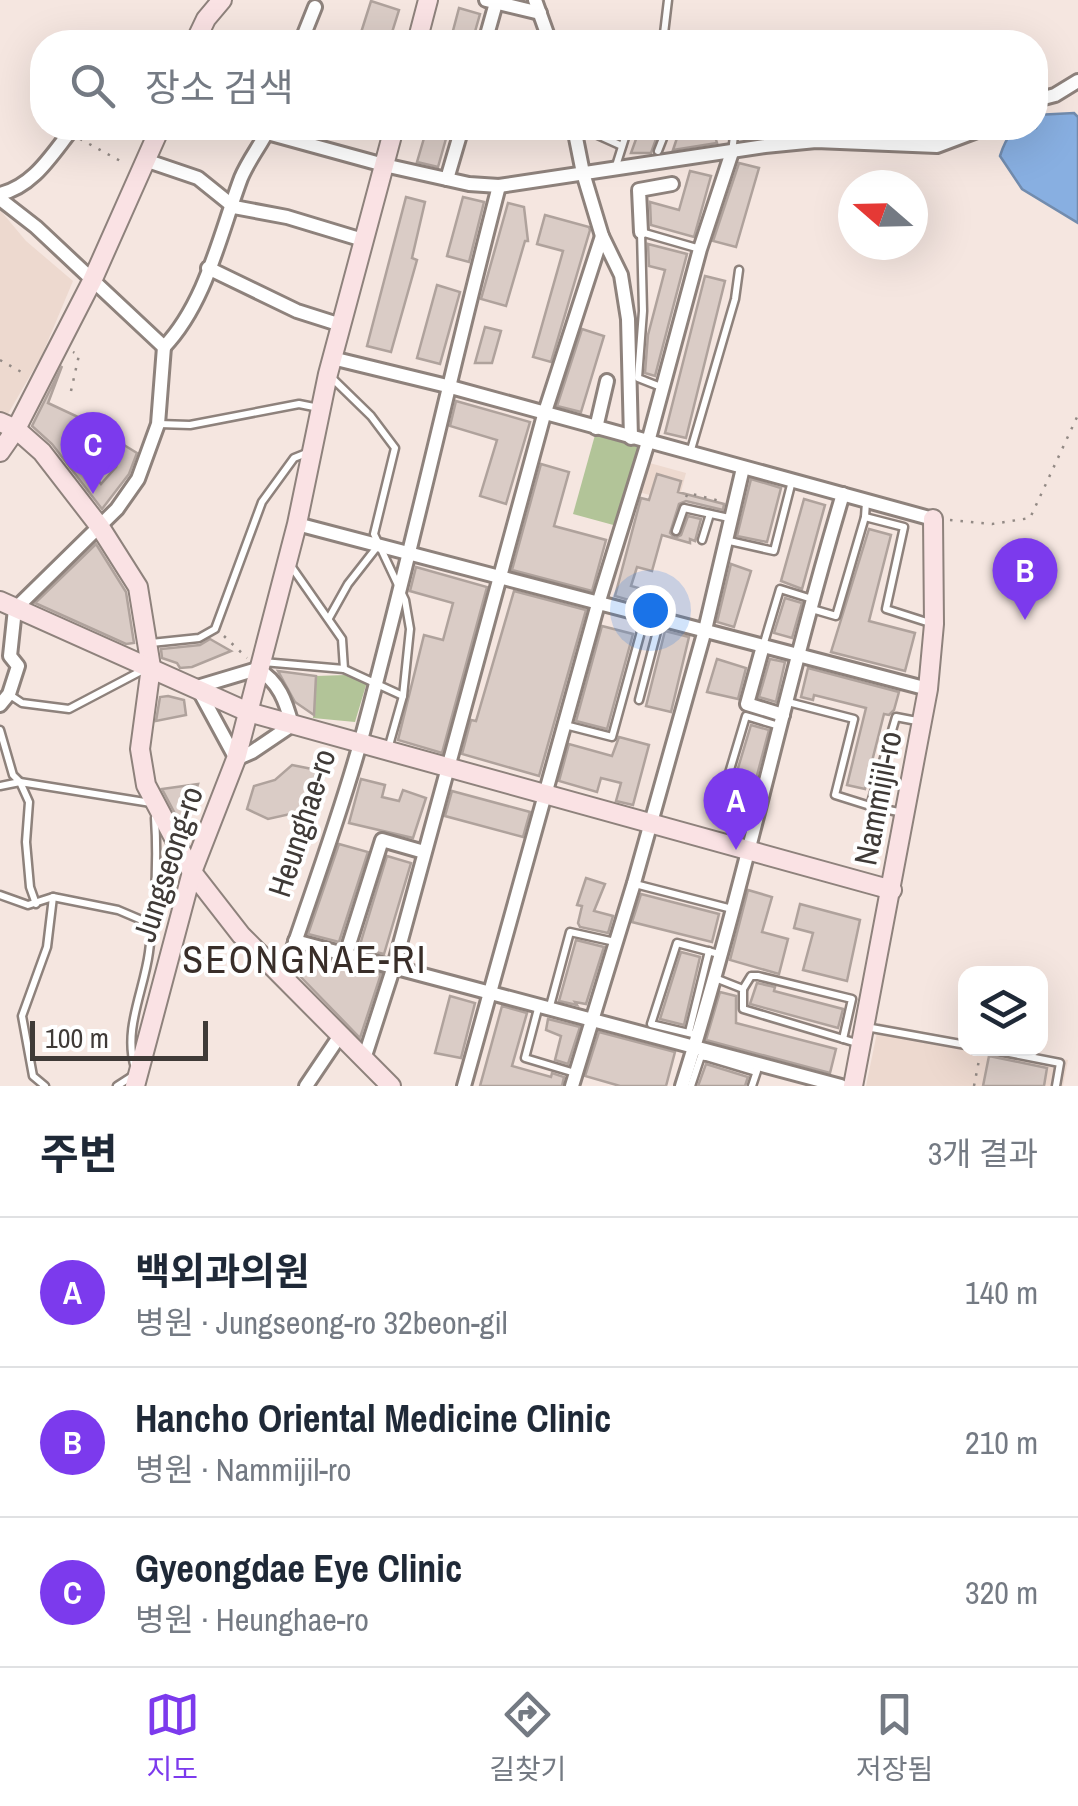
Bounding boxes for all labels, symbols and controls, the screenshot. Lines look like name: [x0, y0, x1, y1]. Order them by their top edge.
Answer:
search box: [30, 30, 1048, 140]
icon: search: [65, 58, 120, 113]
text: 장소 검색: [145, 62, 294, 113]
north arrow: [838, 170, 928, 260]
pin: C: [61, 412, 126, 494]
pin: B: [992, 538, 1058, 620]
your location: [625, 585, 676, 636]
street label: Nammijil-ro: [843, 727, 912, 869]
street label: Heunghae-ro: [257, 743, 346, 902]
pin: A: [704, 768, 768, 850]
street label: Jungseong-ro: [122, 781, 213, 947]
district label: SEONGNAE-RI: [182, 934, 428, 985]
map controls: [958, 966, 1048, 1056]
button: layers: [958, 966, 1048, 1056]
scale bar: [30, 1016, 208, 1060]
text: 100 m: [45, 1019, 109, 1057]
text: 주변: [40, 1126, 117, 1182]
text: 3개 결과: [928, 1132, 1038, 1175]
text: 백외과의원: [135, 1246, 310, 1297]
text: A: [63, 1271, 82, 1314]
text: 140 m: [965, 1271, 1038, 1314]
text: 병원 · Jungseong-ro 32beon-gil: [135, 1301, 508, 1344]
text: Hancho Oriental Medicine Clinic: [135, 1393, 611, 1444]
text: B: [63, 1421, 82, 1464]
text: 210 m: [965, 1421, 1038, 1464]
text: 병원 · Nammijil-ro: [135, 1448, 351, 1491]
text: Gyeongdae Eye Clinic: [135, 1543, 462, 1594]
text: C: [63, 1571, 82, 1614]
text: 320 m: [965, 1571, 1038, 1614]
text: 병원 · Heunghae-ro: [135, 1598, 369, 1641]
tab: 지도: [145, 1687, 200, 1788]
tab: 길찾기: [489, 1687, 566, 1788]
tab: 저장됨: [856, 1687, 933, 1788]

